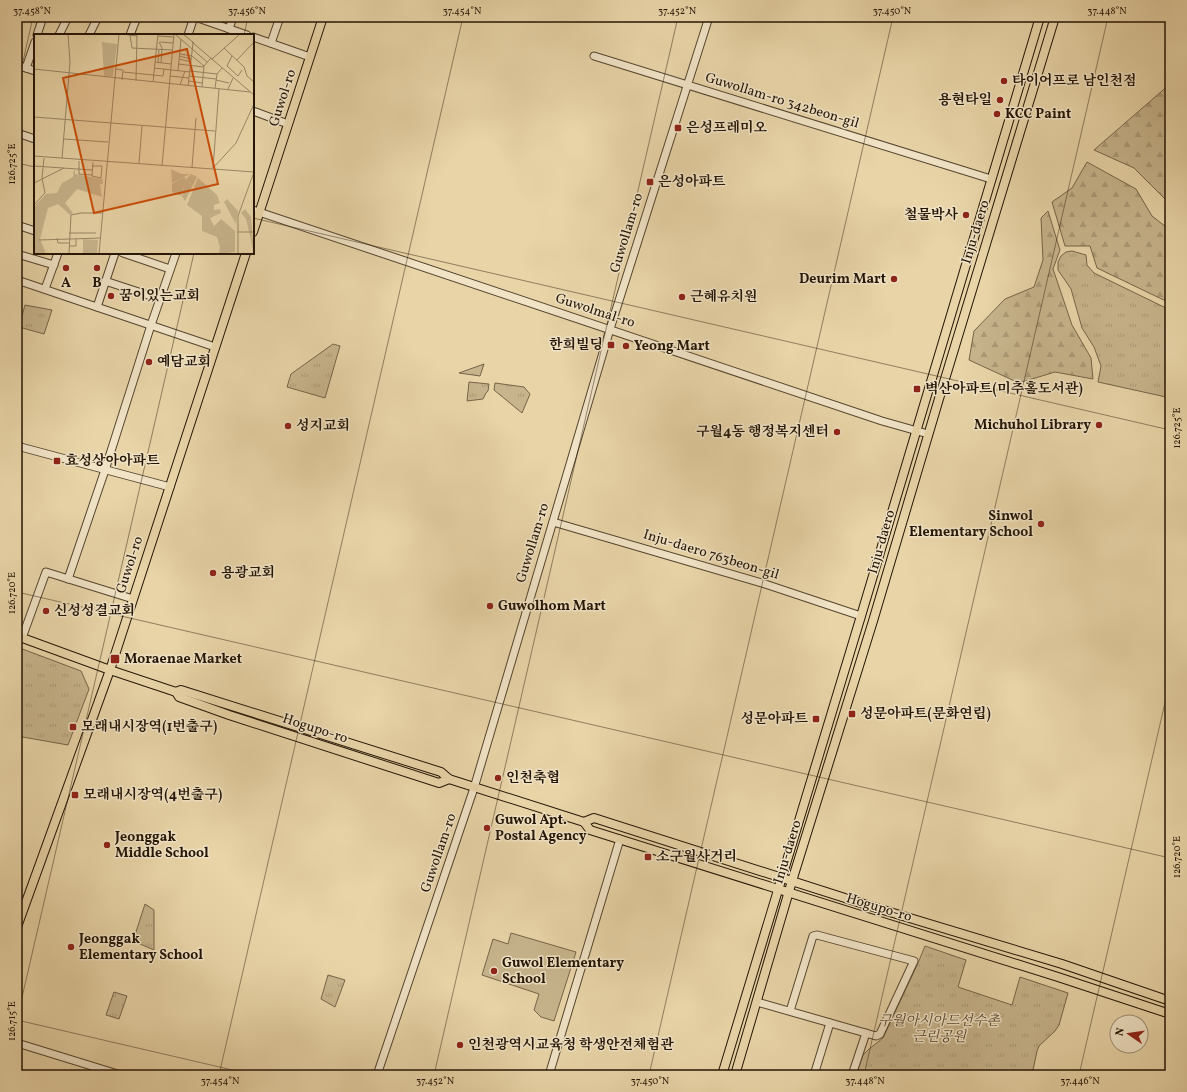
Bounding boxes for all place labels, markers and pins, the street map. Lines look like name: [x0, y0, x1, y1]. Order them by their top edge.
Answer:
place label: 타이어프로 남인천점: [1012, 72, 1137, 91]
marker: 타이어프로 남인천점: [999, 76, 1009, 86]
place label: 용현타일: [938, 91, 992, 110]
marker: 용현타일: [995, 95, 1005, 105]
place label: KCC Paint: [1005, 105, 1071, 124]
marker: KCC Paint: [992, 109, 1002, 119]
place label: 은성프레미오: [686, 119, 768, 138]
marker: 은성프레미오: [673, 123, 683, 133]
place label: 은성아파트: [658, 173, 726, 192]
marker: 은성아파트: [645, 177, 655, 187]
place label: 철물박사: [904, 206, 958, 225]
marker: 철물박사: [961, 210, 971, 220]
marker: A: [61, 263, 71, 273]
marker: B: [92, 263, 102, 273]
place label: Deurim Mart: [799, 270, 886, 289]
place label: A: [61, 274, 71, 293]
place label: B: [92, 274, 102, 293]
marker: Deurim Mart: [889, 274, 899, 284]
place label: 꿈이있는교회: [119, 287, 200, 306]
place label: 근혜유치원: [690, 288, 758, 307]
marker: 꿈이있는교회: [106, 291, 116, 301]
marker: 근혜유치원: [677, 292, 687, 302]
place label: 한희빌딩: [549, 336, 603, 355]
place label: Yeong Mart: [634, 337, 710, 356]
marker: 한희빌딩: [606, 340, 616, 350]
marker: Yeong Mart: [621, 341, 631, 351]
place label: 예담교회: [157, 353, 211, 372]
marker: 예담교회: [144, 357, 154, 367]
place label: 벽산아파트(미추홀도서관): [925, 380, 1083, 399]
marker: 벽산아파트(미추홀도서관): [912, 384, 922, 394]
place label: Michuhol Library: [974, 416, 1091, 435]
place label: 성지교회: [296, 417, 350, 436]
marker: Michuhol Library: [1094, 420, 1104, 430]
marker: 성지교회: [283, 421, 293, 431]
place label: 구월4동 행정복지센터: [696, 423, 829, 442]
marker: 구월4동 행정복지센터: [832, 427, 842, 437]
place label: 효성상아아파트: [65, 452, 160, 471]
marker: 효성상아아파트: [52, 456, 62, 466]
place label: Sinwol Elementary School: [909, 507, 1033, 542]
marker: Sinwol Elementary School: [1036, 519, 1046, 529]
place label: 용광교회: [221, 564, 275, 583]
marker: 용광교회: [208, 568, 218, 578]
place label: Guwolhom Mart: [498, 597, 606, 616]
marker: Guwolhom Mart: [485, 601, 495, 611]
place label: 신성성결교회: [54, 602, 135, 621]
marker: 신성성결교회: [41, 606, 51, 616]
place label: Moraenae Market: [124, 650, 242, 669]
marker: Moraenae Market: [109, 653, 121, 665]
place label: 성문아파트(문화연립): [860, 705, 991, 724]
marker: 성문아파트(문화연립): [847, 709, 857, 719]
place label: 성문아파트: [740, 710, 808, 729]
marker: 성문아파트: [811, 714, 821, 724]
place label: 모래내시장역(1번출구): [81, 718, 218, 737]
marker: 모래내시장역(1번출구): [68, 722, 78, 732]
place label: 인천축협: [506, 769, 560, 788]
marker: 인천축협: [493, 773, 503, 783]
place label: 모래내시장역(4번출구): [83, 786, 223, 805]
marker: 모래내시장역(4번출구): [70, 790, 80, 800]
place label: Guwol Apt. Postal Agency: [495, 811, 587, 846]
marker: Guwol Apt. Postal Agency: [482, 823, 492, 833]
place label: Jeonggak Middle School: [114, 828, 209, 863]
marker: Jeonggak Middle School: [102, 840, 112, 850]
place label: 소구월사거리: [656, 848, 737, 867]
marker: 소구월사거리: [643, 852, 653, 862]
place label: Jeonggak Elementary School: [78, 930, 203, 965]
marker: Jeonggak Elementary School: [66, 942, 76, 952]
place label: Guwol Elementary School: [502, 954, 624, 989]
marker: Guwol Elementary School: [489, 966, 499, 976]
place label: 인천광역시교육청 학생안전체험관: [468, 1036, 674, 1055]
marker: 인천광역시교육청 학생안전체험관: [455, 1040, 465, 1050]

